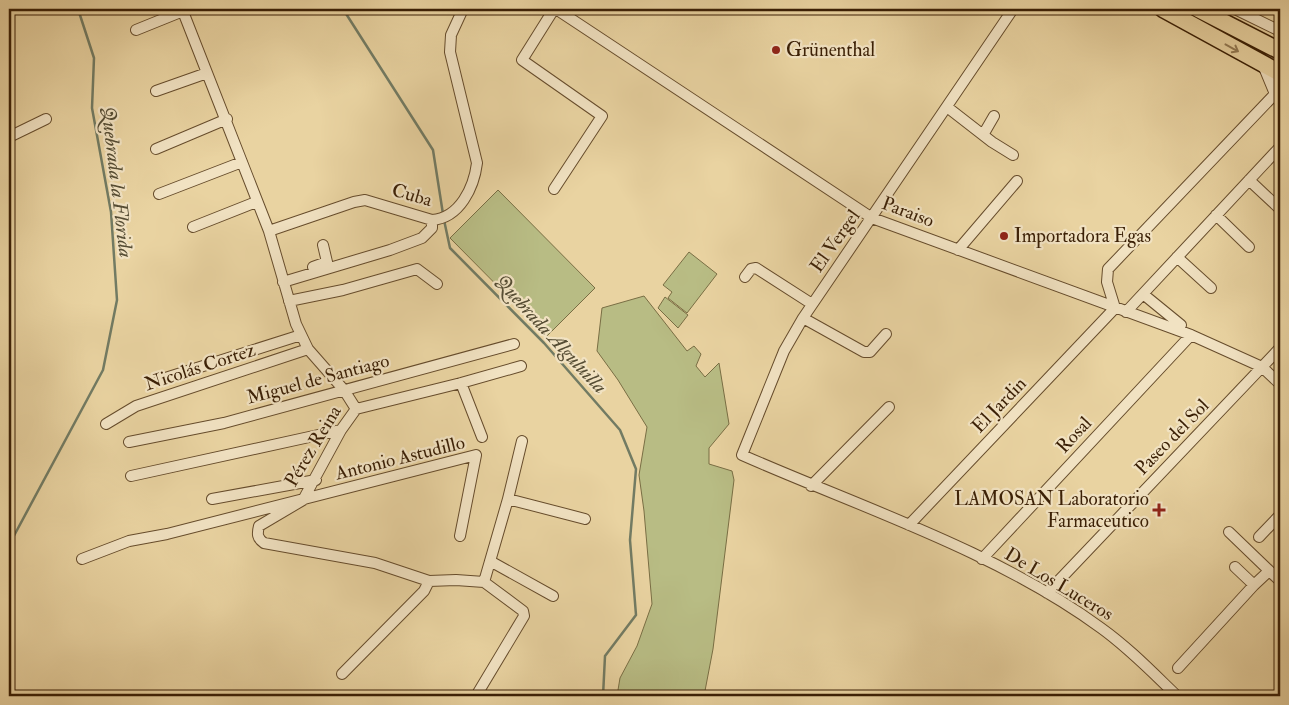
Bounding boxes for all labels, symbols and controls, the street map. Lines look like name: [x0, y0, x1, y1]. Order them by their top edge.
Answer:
place label: Grünenthal: [786, 38, 875, 62]
one-way arrow: [1225, 43, 1239, 53]
marker: Grünenthal: [770, 44, 782, 56]
water label: Quebrada la Florida: [94, 105, 139, 259]
street label: Cuba: [389, 178, 435, 212]
street label: Paraiso: [878, 191, 938, 233]
street label: El Vergel: [805, 205, 865, 277]
place label: Importadora Egas: [1014, 224, 1151, 249]
marker: Importadora Egas: [998, 230, 1010, 242]
water label: Quebrada Alguluilla: [489, 269, 612, 399]
street label: Nicolás Cortez: [142, 338, 258, 396]
street label: Miguel de Santiago: [244, 348, 392, 410]
street label: El Jardin: [966, 372, 1032, 438]
street label: Paseo del Sol: [1130, 394, 1214, 480]
street label: Pérez Reina: [279, 401, 347, 491]
street label: Rosal: [1051, 411, 1097, 458]
street label: Antonio Astudillo: [332, 430, 467, 486]
place label: LAMOSAN Laboratorio Farmaceutico: [954, 487, 1149, 533]
marker: LAMOSAN Laboratorio Farmaceutico: [1153, 504, 1165, 516]
street label: De Los Luceros: [1000, 542, 1118, 626]

